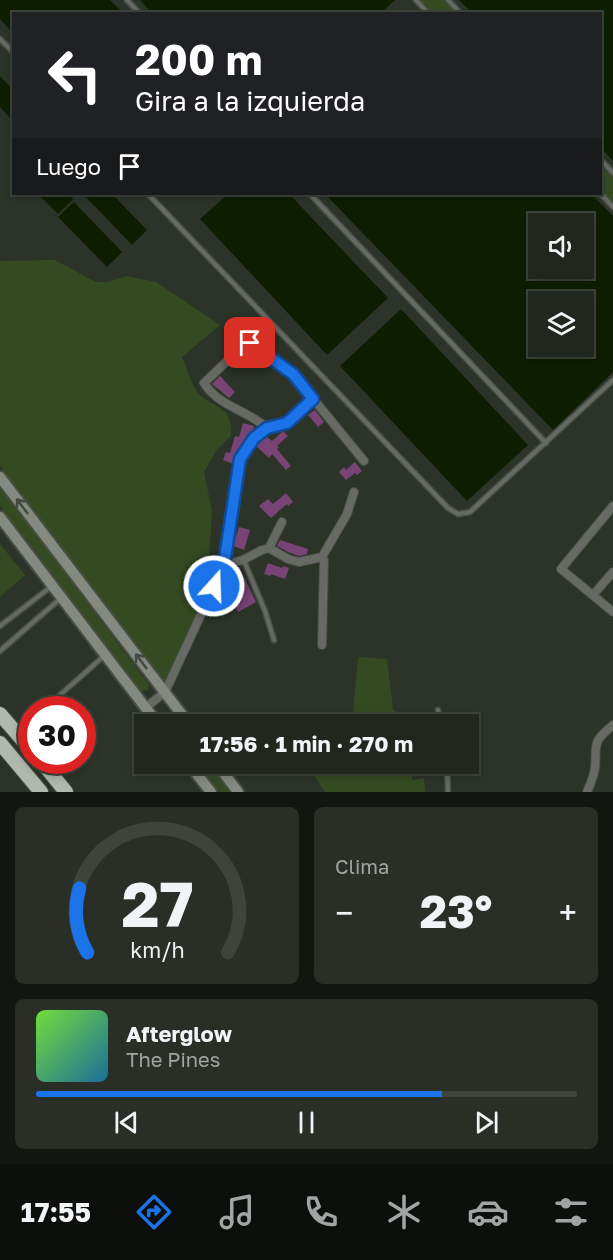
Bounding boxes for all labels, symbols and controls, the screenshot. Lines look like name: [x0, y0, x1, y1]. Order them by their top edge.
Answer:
text: 200 m: [135, 34, 262, 84]
icon: left: [36, 36, 114, 114]
text: Gira a la izquierda: [135, 85, 365, 117]
icon: arrive: [113, 150, 146, 183]
text: Luego: [36, 153, 101, 180]
map controls: [528, 213, 594, 357]
button: sound: [528, 213, 594, 279]
button: layers: [528, 291, 594, 357]
pin: [224, 317, 275, 368]
icon: arrive: [233, 326, 266, 359]
one-way arrow: [16, 499, 29, 515]
position arrow: [182, 554, 246, 618]
one-way arrow: [135, 653, 148, 669]
speed limit sign: 30: [18, 696, 96, 774]
text: 17:56 · 1 min · 270 m: [200, 730, 413, 757]
text: Clima: [335, 854, 389, 878]
text: 27: [121, 866, 193, 941]
text: 23°: [420, 884, 492, 938]
text: −: [335, 893, 353, 932]
text: +: [559, 893, 577, 932]
text: km/h: [130, 937, 184, 963]
text: Afterglow: [126, 1020, 232, 1047]
text: The Pines: [126, 1047, 220, 1071]
icon: previous: [110, 1106, 143, 1139]
icon: pause: [290, 1106, 323, 1139]
icon: next: [470, 1106, 503, 1139]
icon: directions: [133, 1191, 175, 1233]
icon: music: [216, 1191, 258, 1233]
icon: phone: [300, 1191, 342, 1233]
icon: climate: [383, 1191, 425, 1233]
icon: car: [467, 1191, 509, 1233]
icon: filters: [550, 1191, 592, 1233]
text: 17:55: [21, 1196, 91, 1228]

